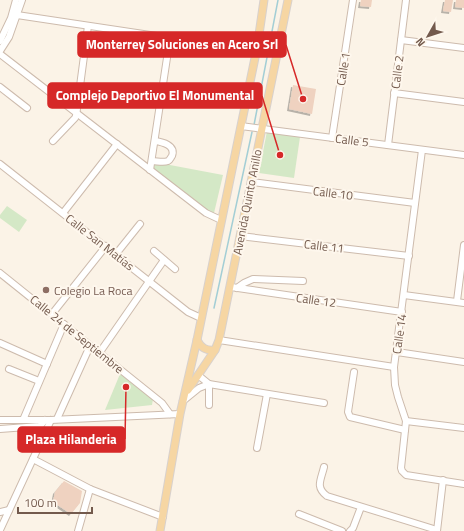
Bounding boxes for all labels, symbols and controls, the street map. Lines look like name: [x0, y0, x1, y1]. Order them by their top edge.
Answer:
north arrow: [408, 16, 448, 56]
callout: Monterrey Soluciones en Acero Srl: [78, 32, 286, 57]
text: Monterrey Soluciones en Acero Srl: [86, 34, 278, 54]
text: N: [412, 34, 429, 50]
street label: Calle 1: [331, 51, 355, 87]
street label: Calle 2: [386, 54, 408, 90]
callout: Complejo Deportivo El Monumental: [48, 83, 262, 108]
text: Complejo Deportivo El Monumental: [56, 85, 254, 105]
street label: Calle 5: [334, 129, 370, 152]
street label: Avenida Quinto Anillo: [227, 147, 267, 257]
street label: Calle 10: [312, 181, 354, 205]
street label: Calle San Matías: [61, 209, 139, 275]
street label: Calle 11: [303, 234, 345, 258]
place label: Colegio La Roca: [54, 281, 133, 300]
marker: Colegio La Roca: [41, 285, 51, 295]
street label: Calle 12: [295, 288, 337, 312]
street label: Calle 24 de Septiembre: [26, 290, 128, 378]
street label: Calle 14: [387, 312, 411, 355]
callout: Plaza Hilanderia: [18, 427, 125, 452]
text: Plaza Hilanderia: [25, 429, 117, 449]
scale bar: [18, 489, 92, 515]
text: 100 m: [24, 493, 57, 512]

